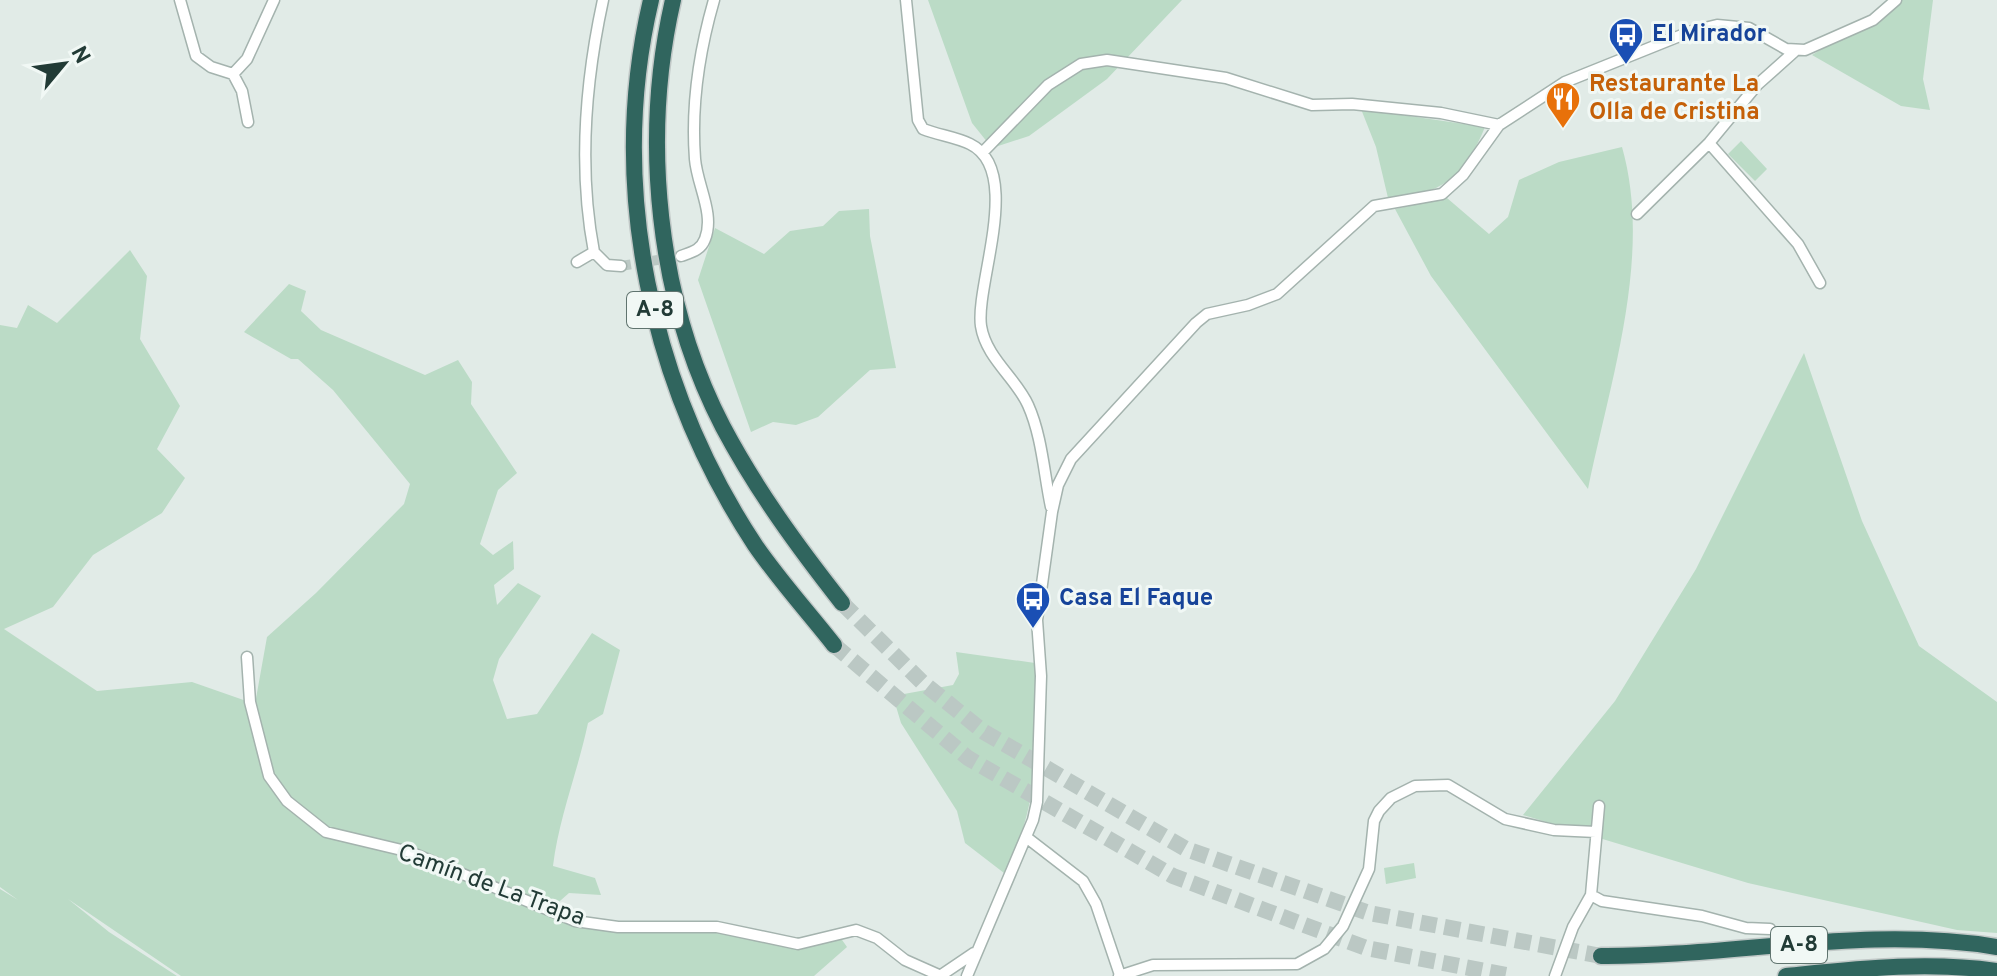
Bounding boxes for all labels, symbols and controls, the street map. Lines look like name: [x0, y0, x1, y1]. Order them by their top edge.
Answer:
bus stop icon: El Mirador: [1607, 16, 1645, 66]
place label: El Mirador: [1652, 20, 1767, 50]
north arrow: [24, 24, 104, 104]
text: N: [64, 42, 95, 69]
place label: Restaurante La Olla de Cristina: [1589, 70, 1760, 128]
restaurant icon: Restaurante La Olla de Cristina: [1544, 80, 1582, 130]
road number: A-8: [627, 292, 683, 328]
bus stop icon: Casa El Faque: [1014, 580, 1052, 630]
place label: Casa El Faque: [1059, 584, 1213, 614]
street label: Camín de La Trapa: [393, 838, 589, 934]
road number: A-8: [1771, 927, 1827, 963]

